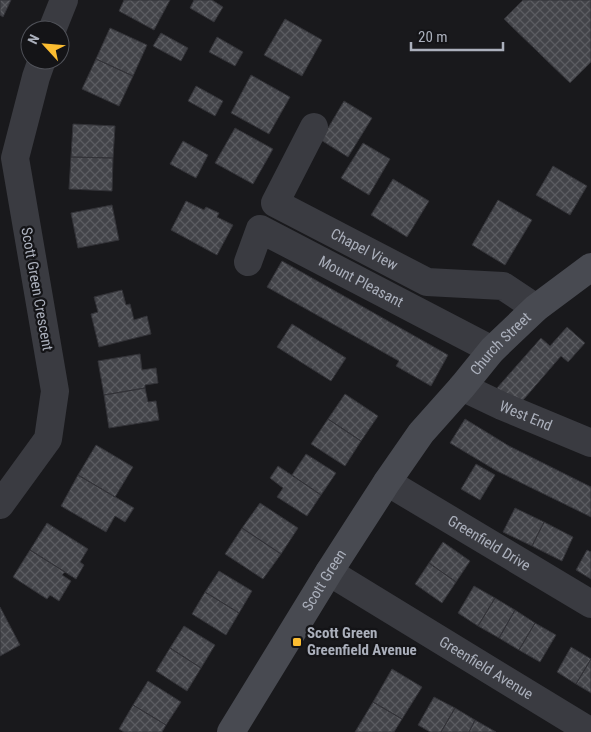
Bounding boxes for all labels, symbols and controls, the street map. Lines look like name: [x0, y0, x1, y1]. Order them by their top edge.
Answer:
north arrow: [20, 20, 70, 70]
scale bar: [411, 20, 504, 52]
text: 20 m: [418, 28, 448, 46]
text: N: [24, 32, 42, 47]
street label: Chapel View: [328, 225, 401, 274]
street label: Scott Green Crescent: [17, 226, 57, 352]
street label: Mount Pleasant: [316, 252, 406, 311]
street label: Church Street: [466, 309, 535, 379]
street label: West End: [497, 397, 555, 435]
street label: Greenfield Drive: [444, 511, 534, 575]
street label: Scott Green: [298, 546, 350, 614]
place label: Scott Green Greenfield Avenue: [307, 624, 417, 659]
street label: Greenfield Avenue: [436, 632, 536, 703]
marker: Scott Green Greenfield Avenue: [291, 636, 303, 648]

